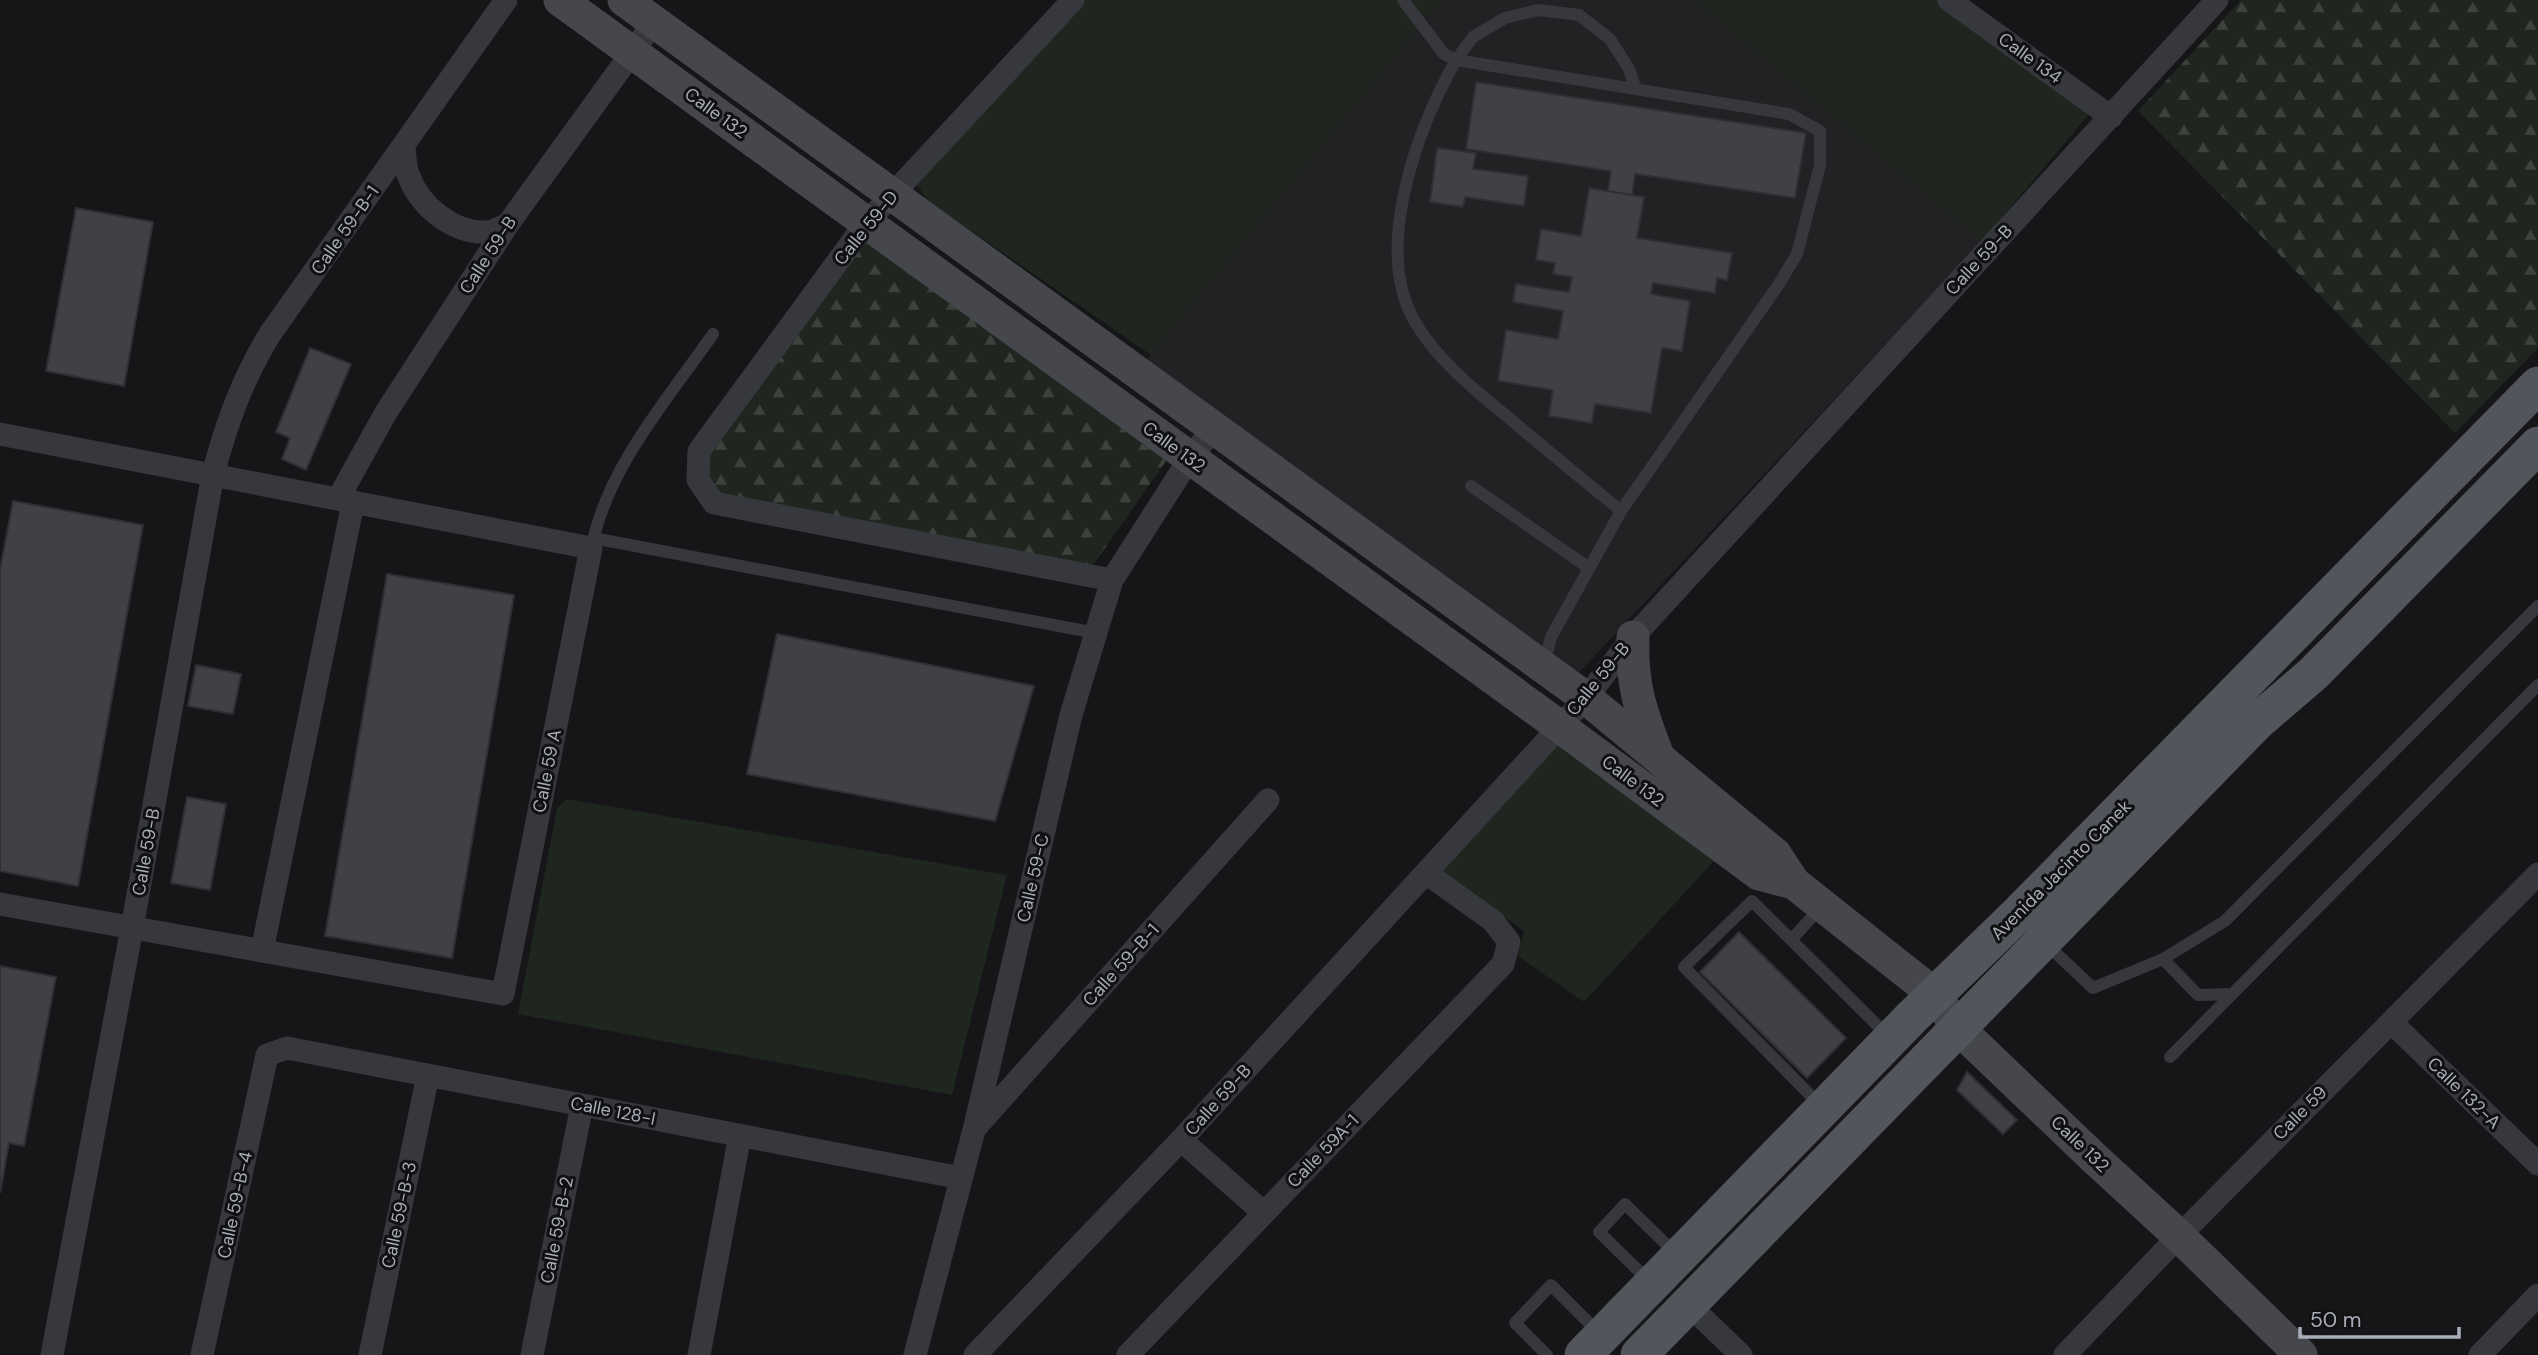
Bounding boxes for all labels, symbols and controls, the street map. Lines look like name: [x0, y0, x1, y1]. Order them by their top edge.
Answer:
street label: Calle 134: [1993, 27, 2067, 89]
street label: Calle 132: [680, 82, 752, 144]
street label: Calle 59-B-1: [306, 181, 384, 279]
street label: Calle 59-D: [828, 186, 904, 270]
street label: Calle 59-B: [454, 211, 522, 298]
street label: Calle 59-B: [1940, 219, 2018, 300]
street label: Calle 132: [1138, 416, 1210, 478]
street label: Calle 59-B: [1561, 637, 1635, 721]
street label: Calle 59 A: [527, 727, 567, 815]
street label: Calle 132: [1597, 750, 1669, 812]
street label: Avenida Jacinto Canek: [1986, 795, 2136, 945]
street label: Calle 59-B: [127, 806, 165, 897]
street label: Calle 59-C: [1011, 831, 1055, 925]
street label: Calle 59-B-1: [1077, 919, 1165, 1011]
street label: Calle 132-A: [2422, 1052, 2506, 1134]
street label: Calle 59-B: [1180, 1059, 1256, 1141]
street label: Calle 59: [2268, 1081, 2332, 1145]
street label: Calle 128-I: [568, 1091, 658, 1131]
street label: Calle 59A-1: [1282, 1109, 1364, 1193]
street label: Calle 132: [2046, 1110, 2114, 1178]
street label: Calle 59-B-4: [212, 1149, 258, 1261]
street label: Calle 59-B-3: [376, 1159, 422, 1271]
street label: Calle 59-B-2: [535, 1175, 579, 1285]
scale bar: [2300, 1296, 2459, 1340]
text: 50 m: [2310, 1306, 2361, 1334]

